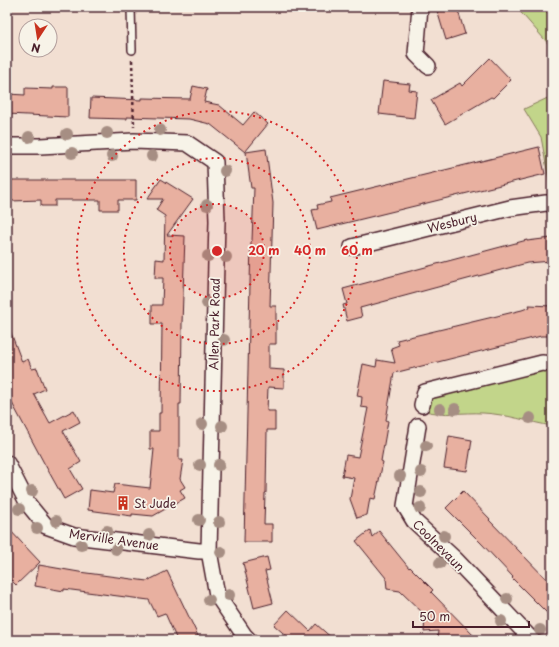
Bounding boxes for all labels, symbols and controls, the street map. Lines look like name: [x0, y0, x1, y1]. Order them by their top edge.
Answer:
north arrow: [18, 18, 58, 58]
text: N: [30, 39, 42, 57]
street label: Wesbury: [425, 207, 479, 237]
text: 20 m: [248, 241, 280, 259]
text: 40 m: [294, 241, 326, 259]
text: 60 m: [341, 241, 373, 259]
centre of rings: [210, 244, 224, 258]
street label: Allen Park Road: [204, 278, 224, 370]
place label: St Jude: [134, 494, 177, 512]
building icon: St Jude: [115, 495, 131, 511]
street label: Coolnevaun: [409, 515, 469, 575]
street label: Merville Avenue: [68, 524, 161, 554]
scale bar: [413, 603, 529, 629]
text: 50 m: [419, 607, 450, 625]

